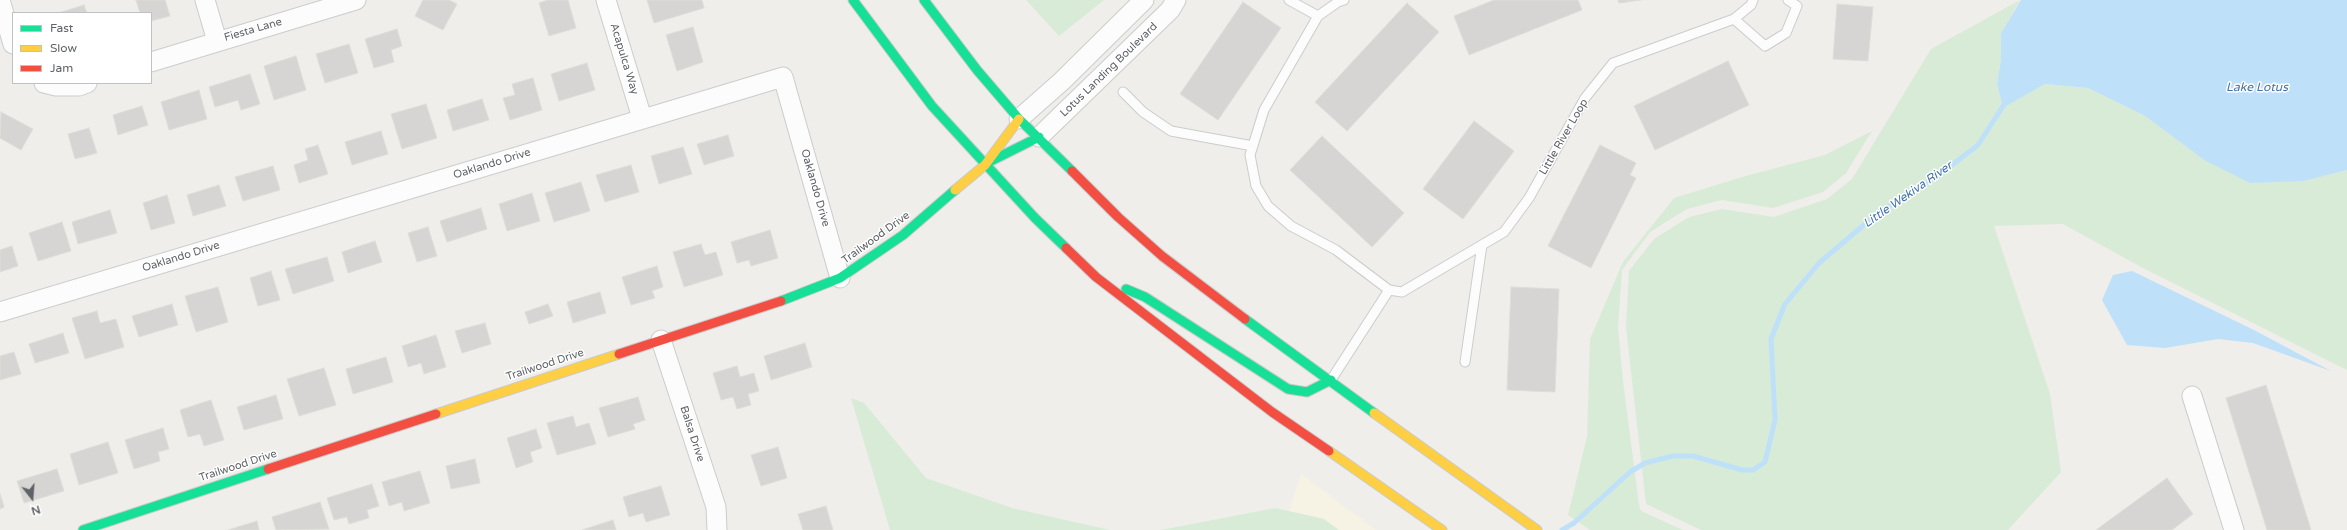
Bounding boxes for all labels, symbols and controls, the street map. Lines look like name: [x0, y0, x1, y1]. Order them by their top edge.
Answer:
legend: [12, 12, 152, 84]
street label: Fiesta Lane: [223, 15, 283, 45]
street label: Lotus Landing Boulevard: [1058, 20, 1160, 120]
text: Fast: [50, 21, 73, 35]
street label: Acapulca Way: [607, 22, 641, 96]
text: Slow: [50, 41, 77, 55]
text: Jam: [50, 61, 73, 75]
water label: Lake Lotus: [2226, 81, 2288, 95]
street label: Little River Loop: [1537, 97, 1591, 177]
street label: Oaklando Drive: [452, 146, 532, 182]
street label: Oaklando Drive: [798, 148, 832, 228]
water label: Little Wekiva River: [1861, 159, 1955, 231]
street label: Trailwood Drive: [839, 209, 913, 267]
street label: Oaklando Drive: [141, 239, 221, 275]
street label: Trailwood Drive: [505, 346, 585, 384]
street label: Balsa Drive: [677, 404, 707, 464]
street label: Trailwood Drive: [198, 447, 278, 485]
north arrow: [12, 478, 52, 518]
text: N: [30, 502, 42, 517]

